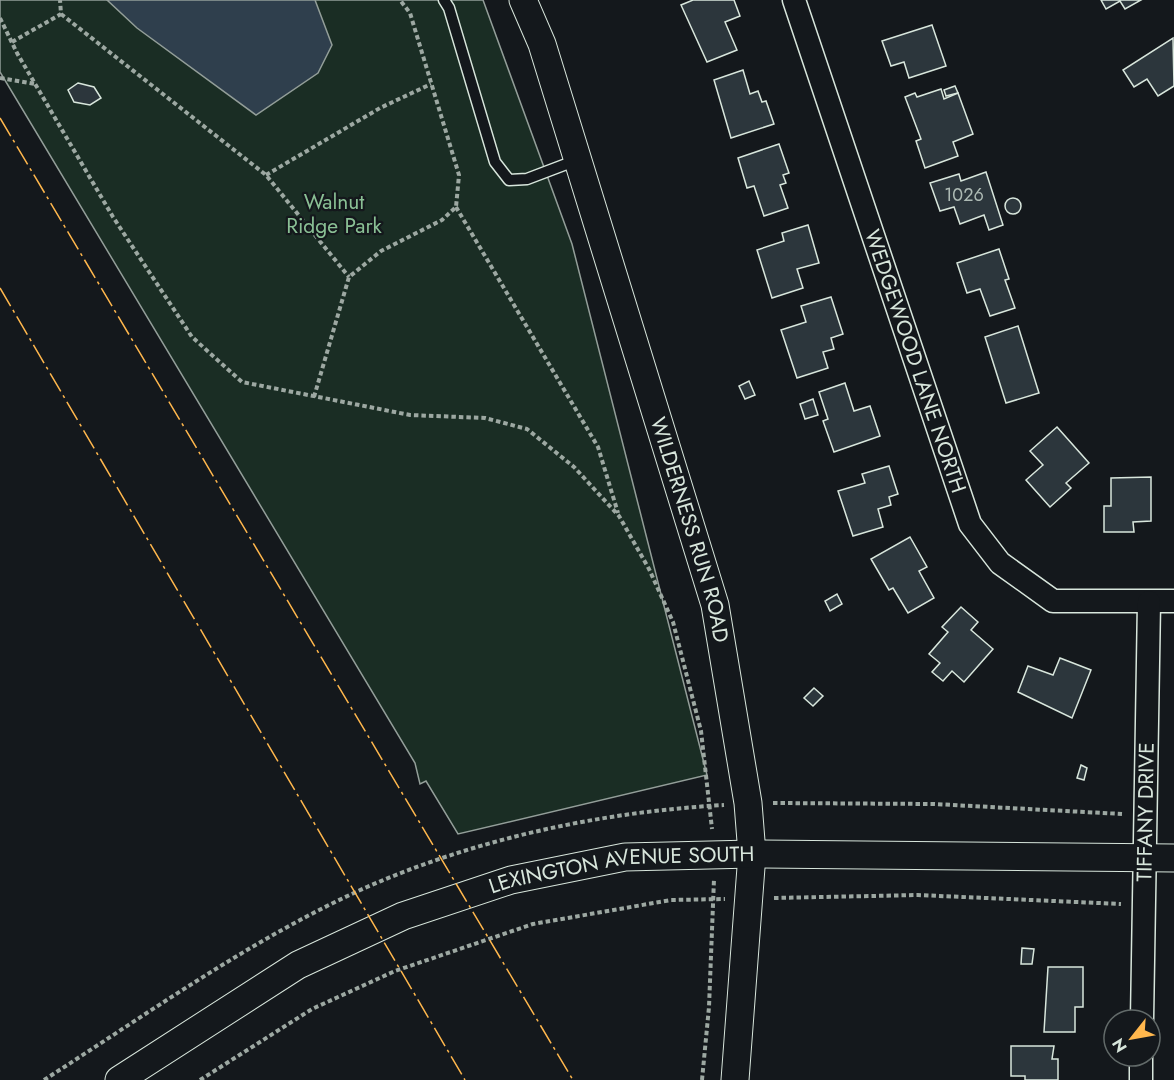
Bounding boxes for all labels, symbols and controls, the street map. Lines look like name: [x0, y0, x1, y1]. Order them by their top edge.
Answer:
house number: 1026: [944, 182, 984, 208]
park label: Walnut Ridge Park: [286, 187, 383, 241]
street label: WEDGEWOOD LANE NORTH: [857, 225, 974, 497]
street label: WILDERNESS RUN ROAD: [643, 413, 736, 645]
street label: TIFFANY DRIVE: [1129, 742, 1162, 882]
street label: LEXINGTON AVENUE SOUTH: [485, 839, 755, 901]
north arrow: [1102, 1008, 1162, 1068]
text: N: [1106, 1034, 1133, 1057]

